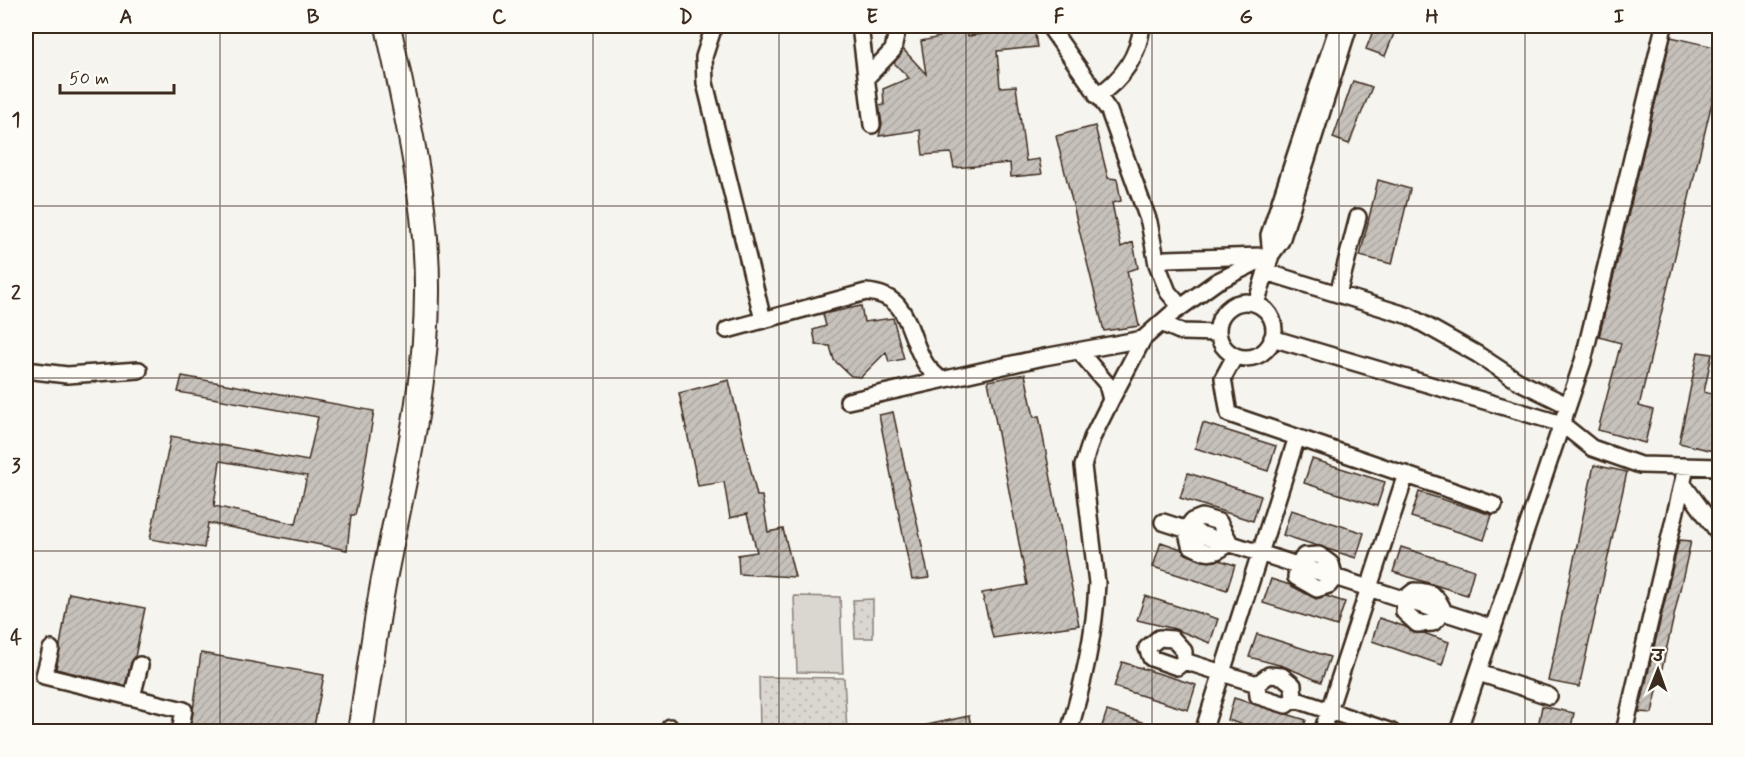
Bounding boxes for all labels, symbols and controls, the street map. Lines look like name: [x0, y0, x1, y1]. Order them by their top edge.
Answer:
text: A: [119, 4, 133, 31]
text: B: [307, 4, 320, 31]
text: C: [492, 4, 507, 31]
text: D: [679, 4, 693, 31]
text: E: [866, 4, 878, 31]
text: F: [1054, 4, 1065, 31]
text: G: [1239, 4, 1253, 31]
text: H: [1425, 4, 1439, 31]
text: I: [1614, 4, 1624, 31]
scale bar: [60, 57, 174, 95]
text: 50 m: [69, 67, 109, 91]
text: 1: [12, 107, 20, 134]
text: 2: [11, 280, 21, 307]
text: 3: [11, 453, 21, 480]
text: 4: [10, 625, 22, 652]
north arrow: [1628, 640, 1688, 700]
text: उ: [1651, 646, 1665, 667]

